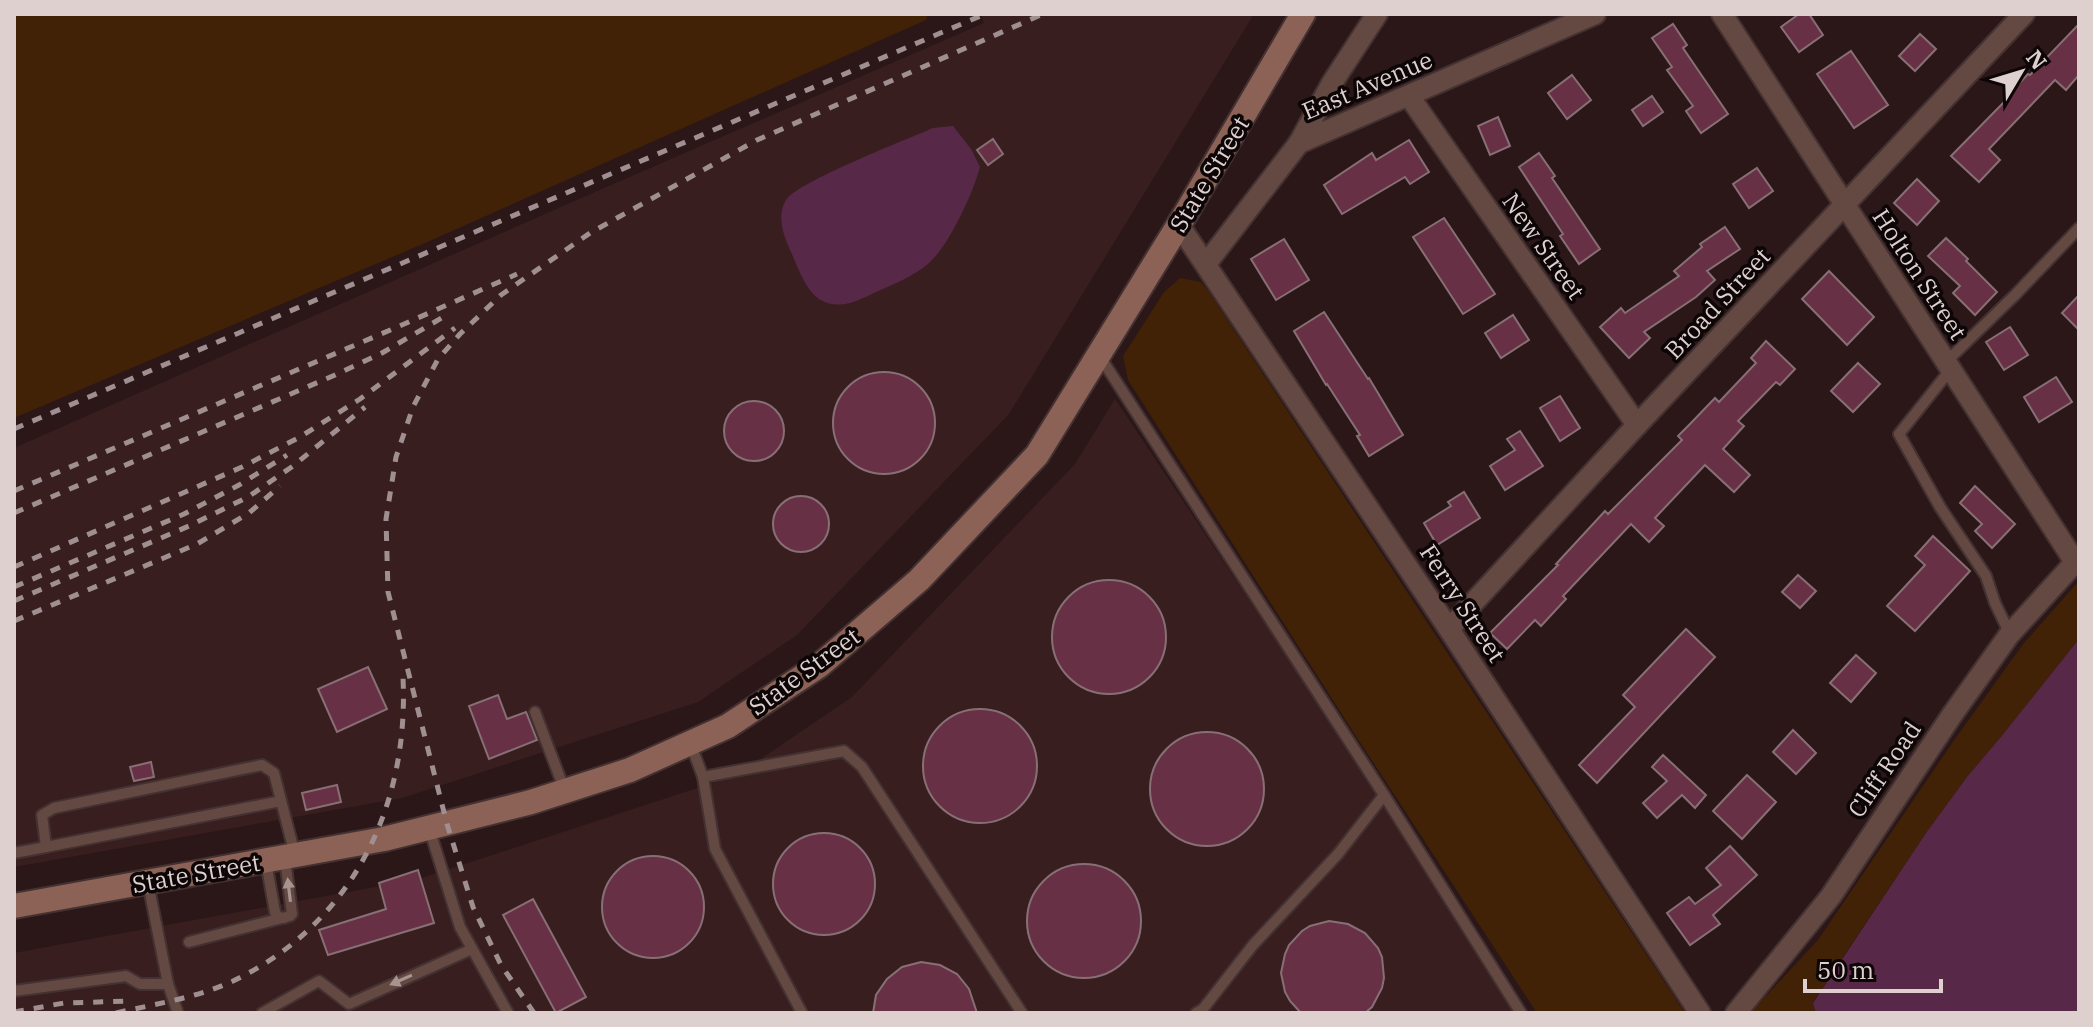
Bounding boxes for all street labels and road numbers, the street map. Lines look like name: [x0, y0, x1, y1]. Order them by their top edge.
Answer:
street label: East Avenue: [1297, 43, 1437, 127]
street label: State Street: [1162, 110, 1256, 238]
street label: New Street: [1496, 186, 1592, 306]
street label: Holton Street: [1866, 202, 1974, 346]
street label: Broad Street: [1657, 240, 1777, 366]
street label: Ferry Street: [1413, 538, 1513, 668]
street label: State Street: [742, 620, 866, 722]
street label: Cliff Road: [1840, 715, 1928, 823]
street label: State Street: [129, 846, 263, 900]

